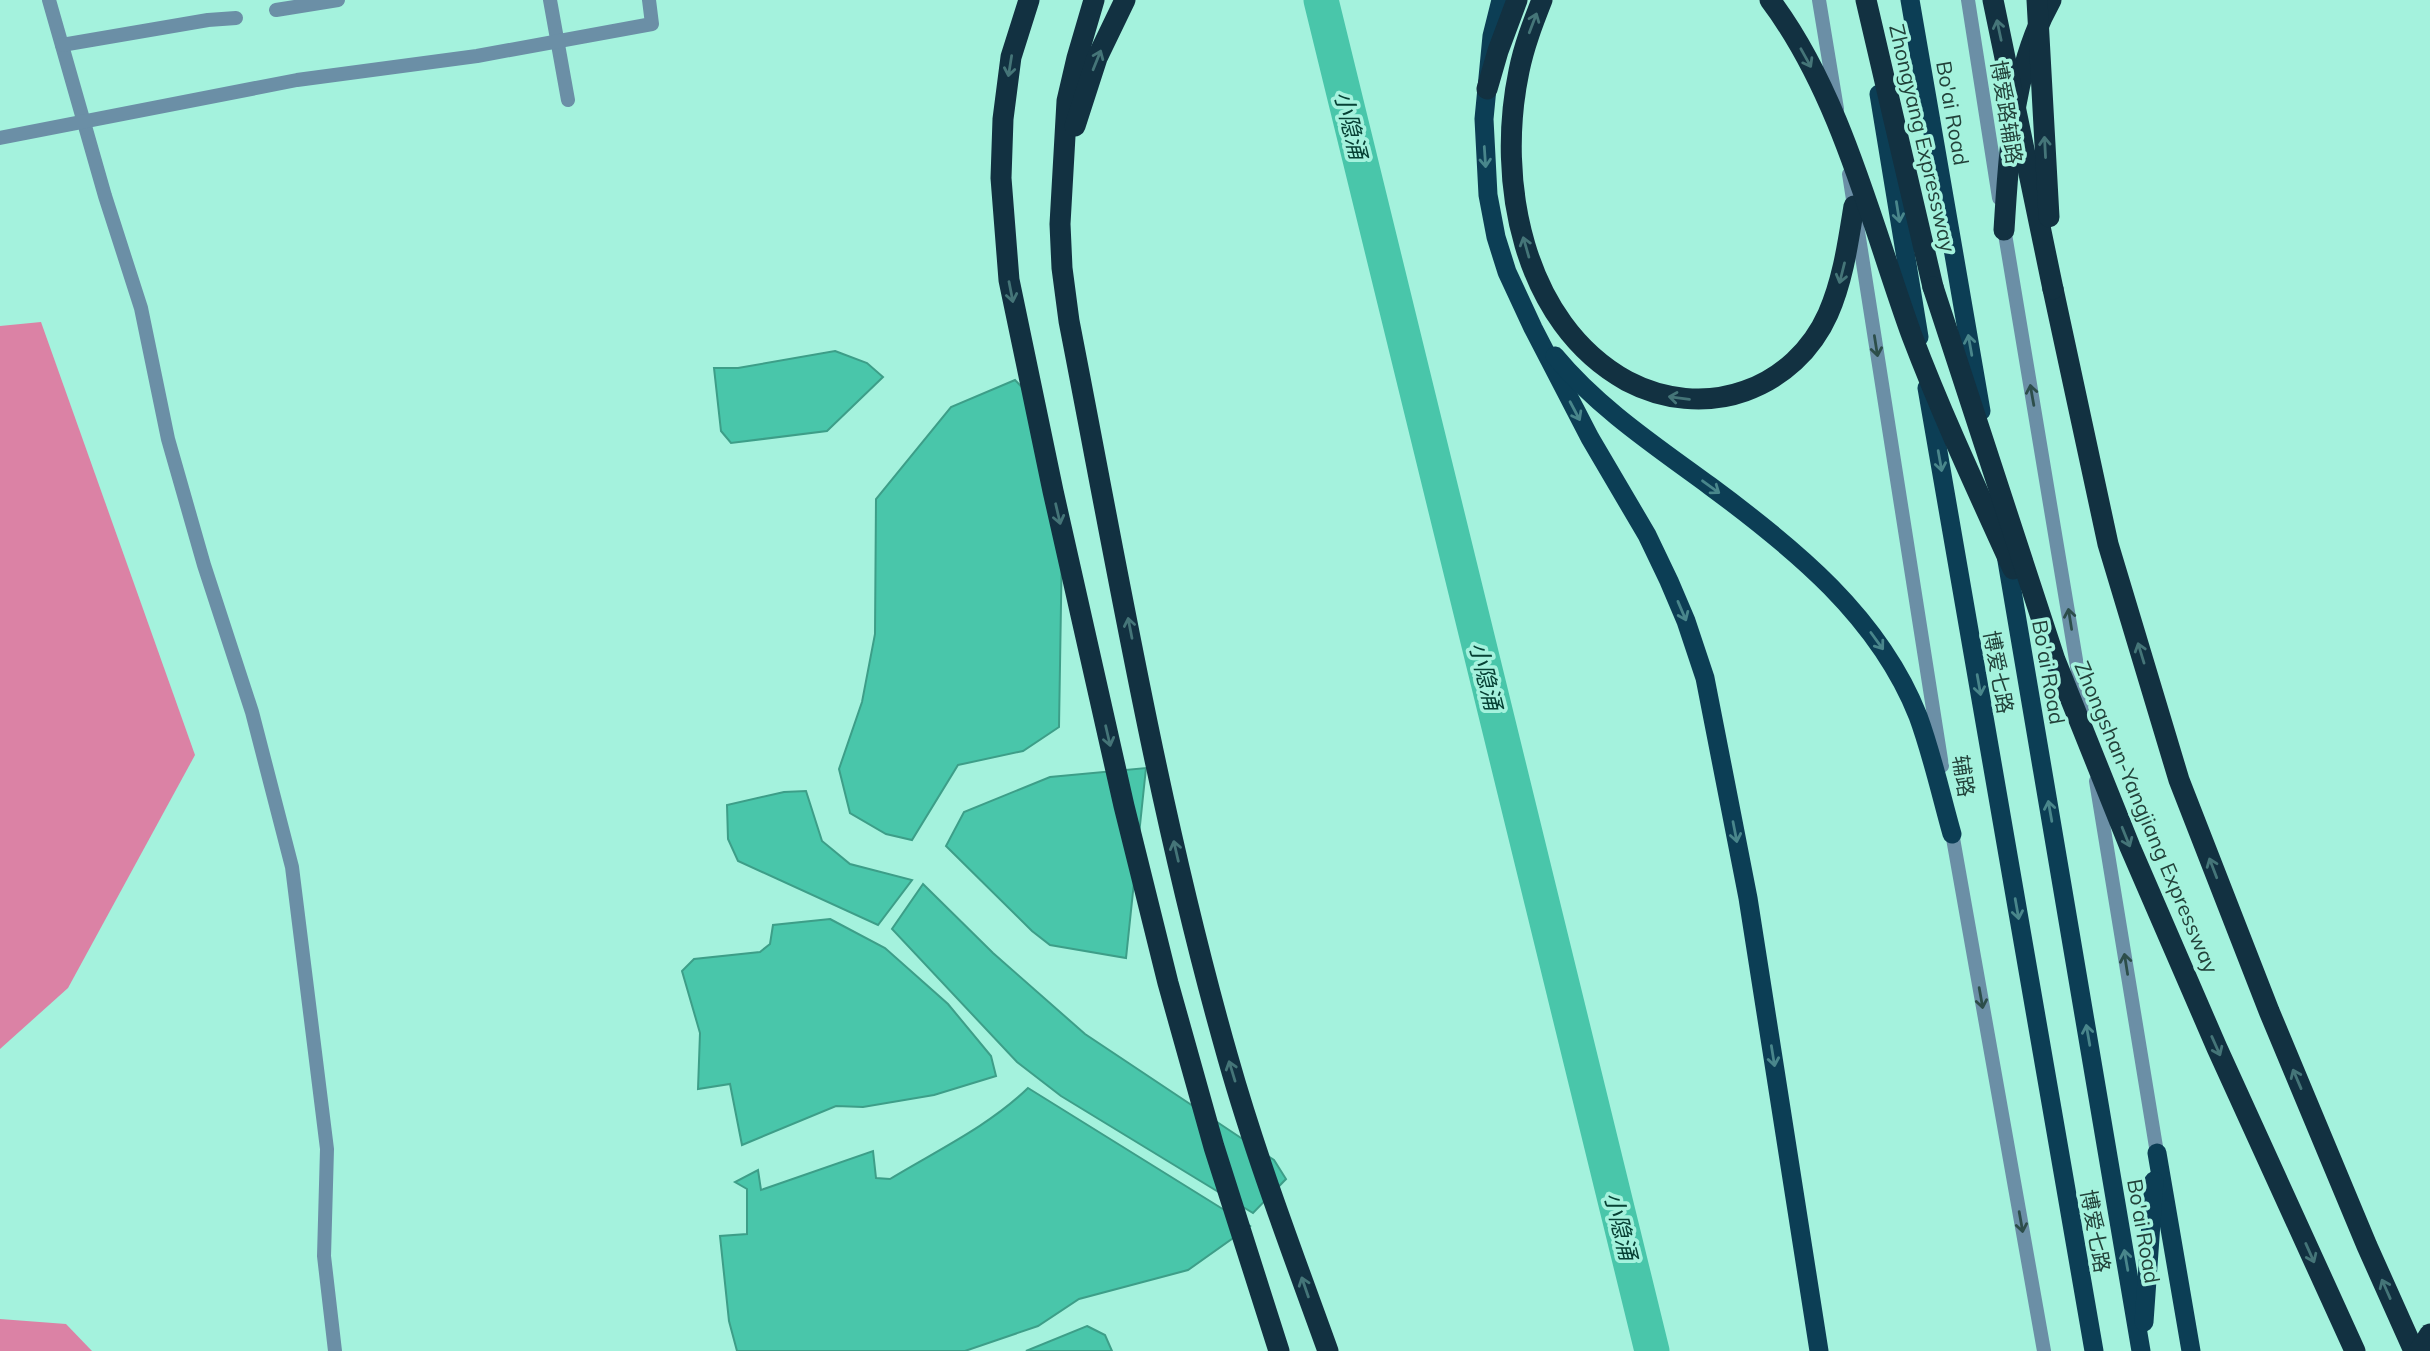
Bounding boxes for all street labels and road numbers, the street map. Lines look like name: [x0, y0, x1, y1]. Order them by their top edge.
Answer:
street label: Zhongyang Expressway: [1884, 21, 1962, 255]
street label: 博爱路辅路: [1986, 58, 2028, 166]
street label: Bo'ai Road: [1931, 59, 1975, 167]
street label: Bo'ai Road: [2027, 618, 2071, 726]
street label: 博爱七路: [1979, 628, 2019, 716]
street label: Zhongshan-Yangjiang Expressway: [2069, 657, 2225, 977]
street label: 辅路: [1948, 753, 1980, 799]
street label: Bo'ai Road: [2122, 1177, 2166, 1285]
street label: 博爱七路: [2076, 1187, 2116, 1275]

